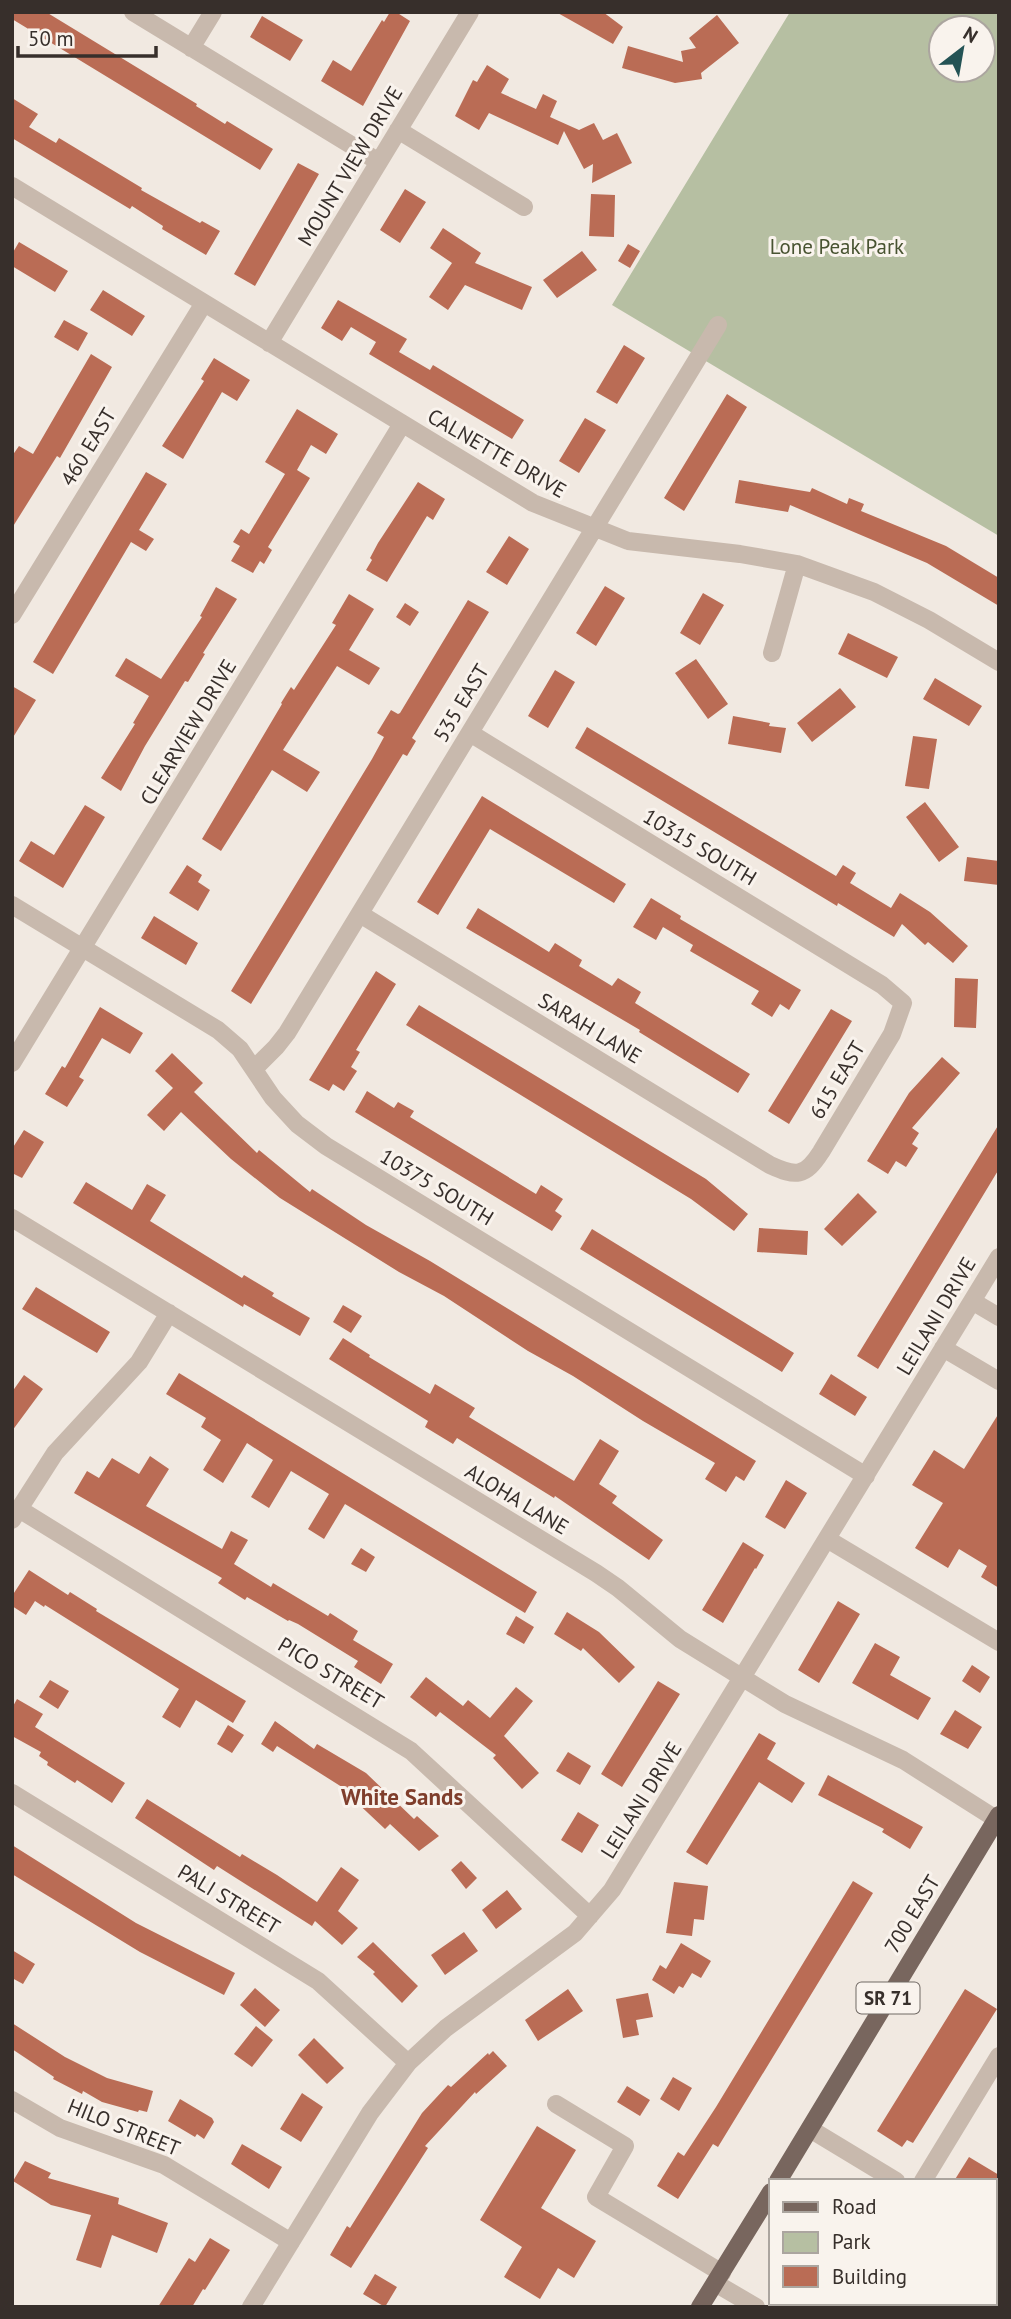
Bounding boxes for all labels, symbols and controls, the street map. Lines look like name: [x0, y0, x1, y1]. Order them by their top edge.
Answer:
scale bar: [18, 14, 156, 58]
north arrow: [927, 14, 997, 84]
text: N: [959, 21, 982, 48]
text: 50 m: [28, 25, 74, 52]
street label: MOUNT VIEW DRIVE: [292, 81, 408, 251]
park label: Lone Peak Park: [770, 233, 904, 260]
street label: CALNETTE DRIVE: [423, 402, 571, 504]
street label: 460 EAST: [54, 403, 122, 491]
street label: CLEARVIEW DRIVE: [134, 654, 242, 810]
street label: 535 EAST: [427, 659, 495, 747]
street label: 10315 SOUTH: [638, 803, 762, 891]
street label: SARAH LANE: [533, 987, 647, 1069]
street label: 615 EAST: [803, 1036, 871, 1124]
street label: 10375 SOUTH: [375, 1143, 499, 1231]
street label: LEILANI DRIVE: [890, 1252, 982, 1380]
street label: ALOHA LANE: [460, 1458, 574, 1540]
street label: PICO STREET: [273, 1631, 389, 1715]
street label: LEILANI DRIVE: [594, 1737, 688, 1863]
district label: White Sands: [341, 1782, 463, 1811]
street label: PALI STREET: [173, 1858, 285, 1940]
street label: 700 EAST: [878, 1870, 946, 1958]
road number: SR 71: [856, 1982, 920, 2014]
street label: HILO STREET: [64, 2092, 185, 2162]
legend: [769, 2179, 997, 2305]
text: Road: [832, 2193, 876, 2220]
text: Park: [832, 2228, 871, 2255]
text: Building: [832, 2263, 907, 2290]

